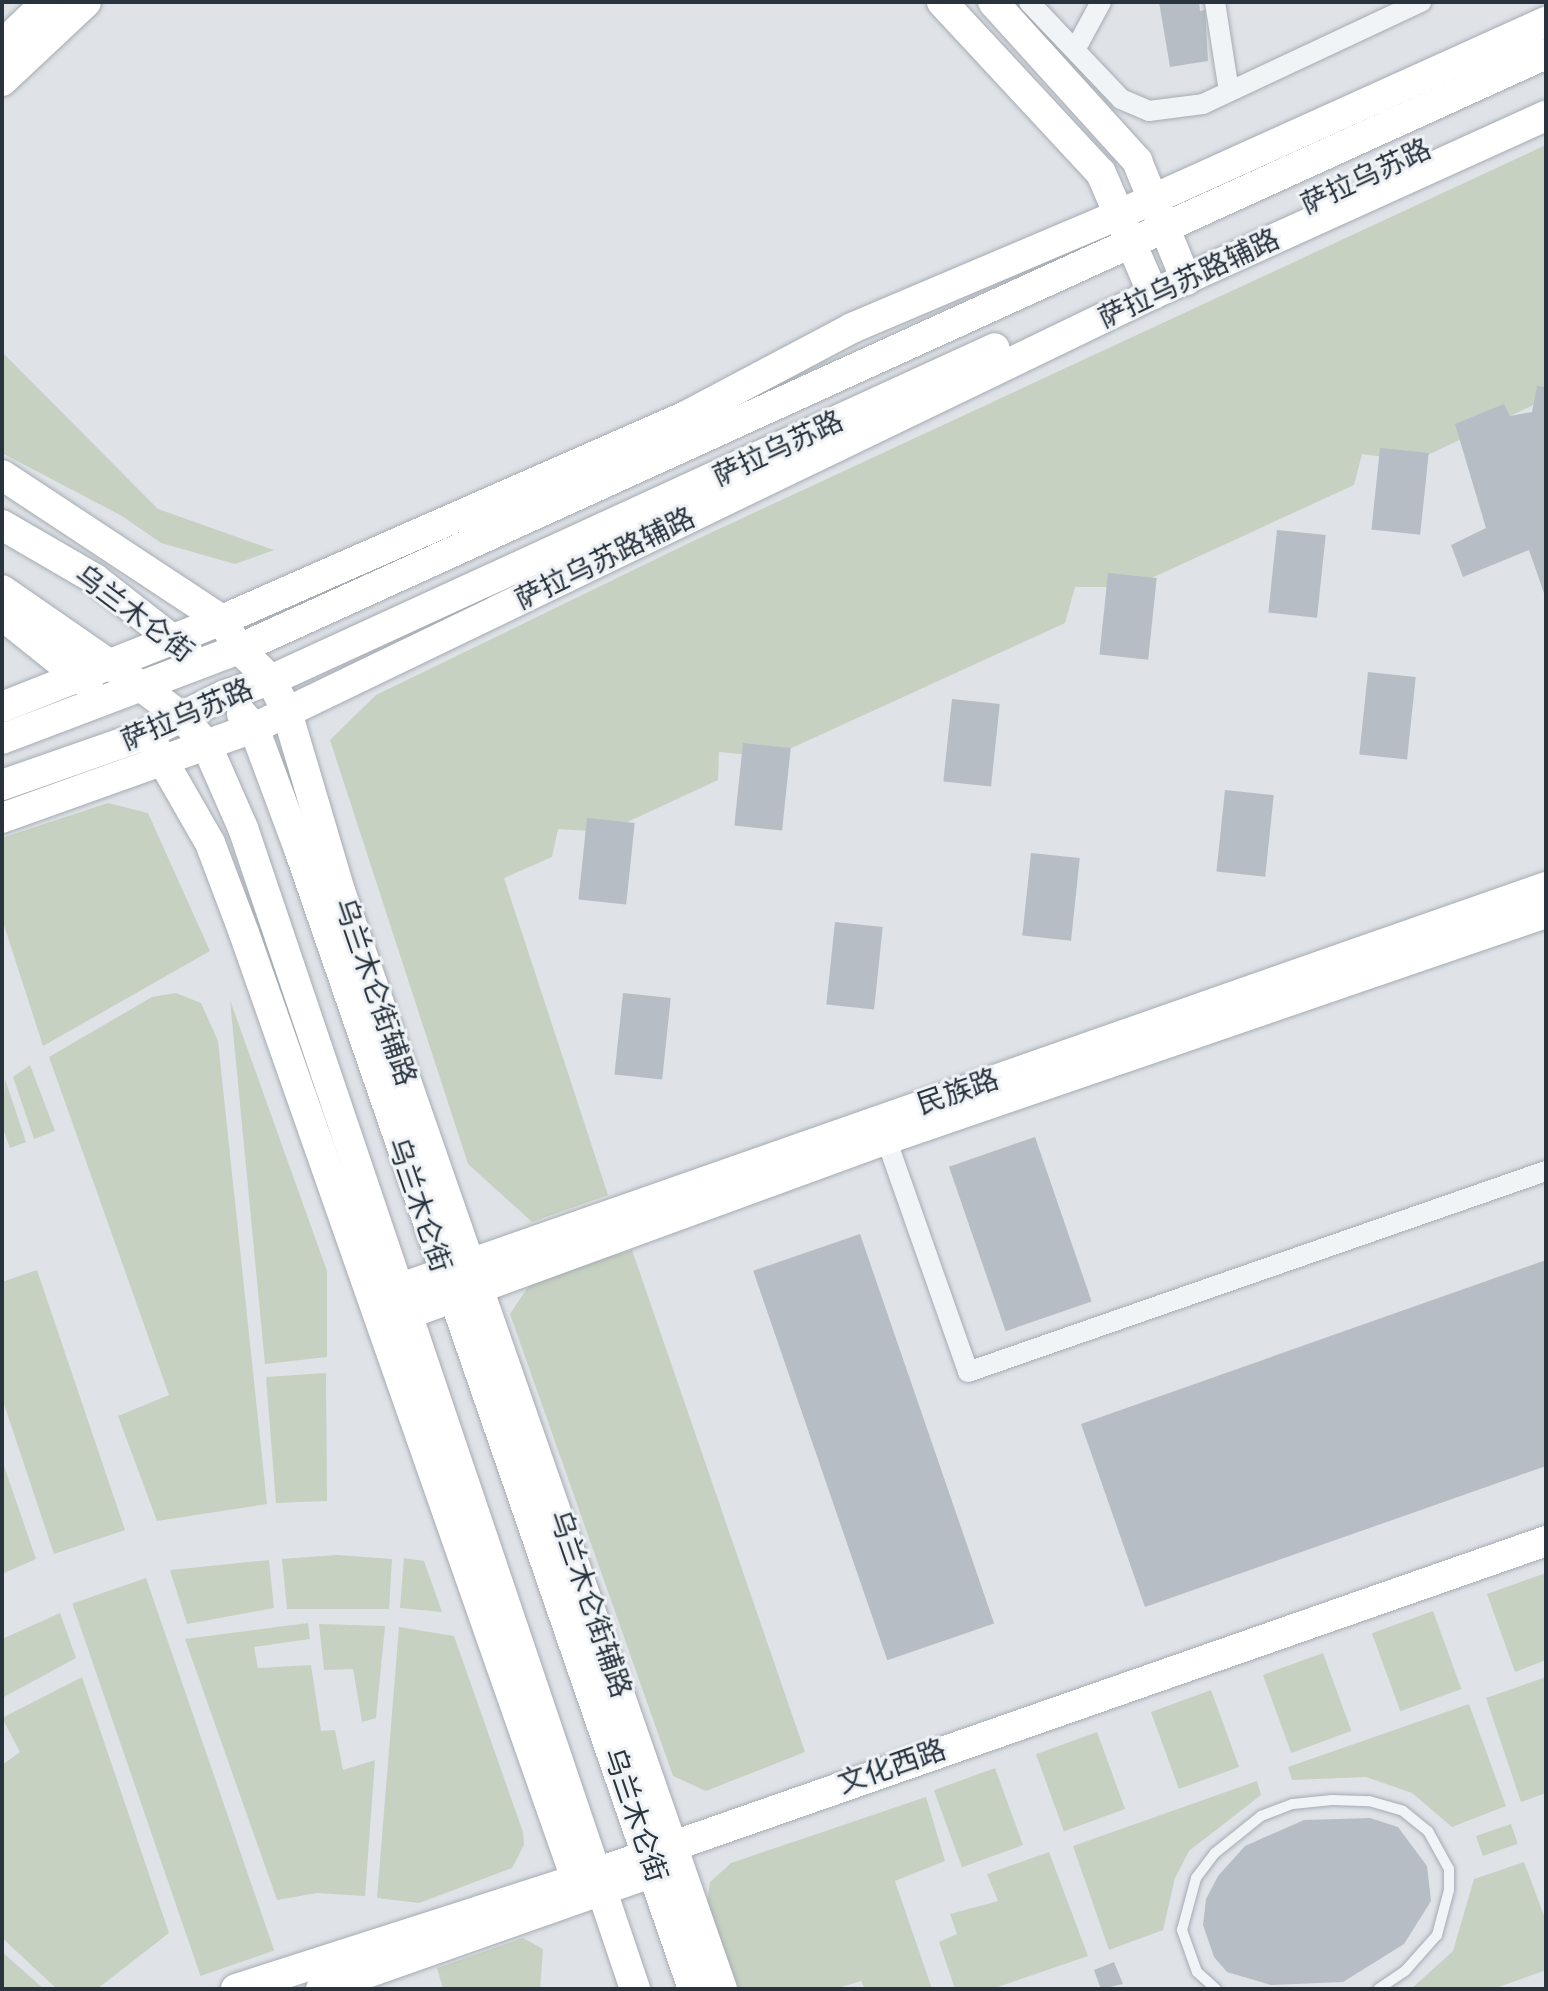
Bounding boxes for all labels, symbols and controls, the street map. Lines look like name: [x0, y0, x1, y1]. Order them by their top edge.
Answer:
street label: 萨拉乌苏路: [1295, 132, 1437, 222]
street label: 萨拉乌苏路辅路: [1093, 222, 1285, 336]
street label: 萨拉乌苏路: [707, 404, 849, 494]
street label: 萨拉乌苏路辅路: [510, 501, 700, 617]
street label: 乌兰木仑街: [68, 558, 200, 670]
street label: 萨拉乌苏路: [116, 672, 258, 758]
street label: 乌兰木仑街辅路: [327, 894, 423, 1090]
street label: 民族路: [913, 1062, 1003, 1122]
street label: 乌兰木仑街: [380, 1133, 458, 1277]
street label: 乌兰木仑街辅路: [542, 1506, 638, 1702]
street label: 文化西路: [834, 1733, 950, 1801]
street label: 乌兰木仑街: [596, 1743, 674, 1887]

